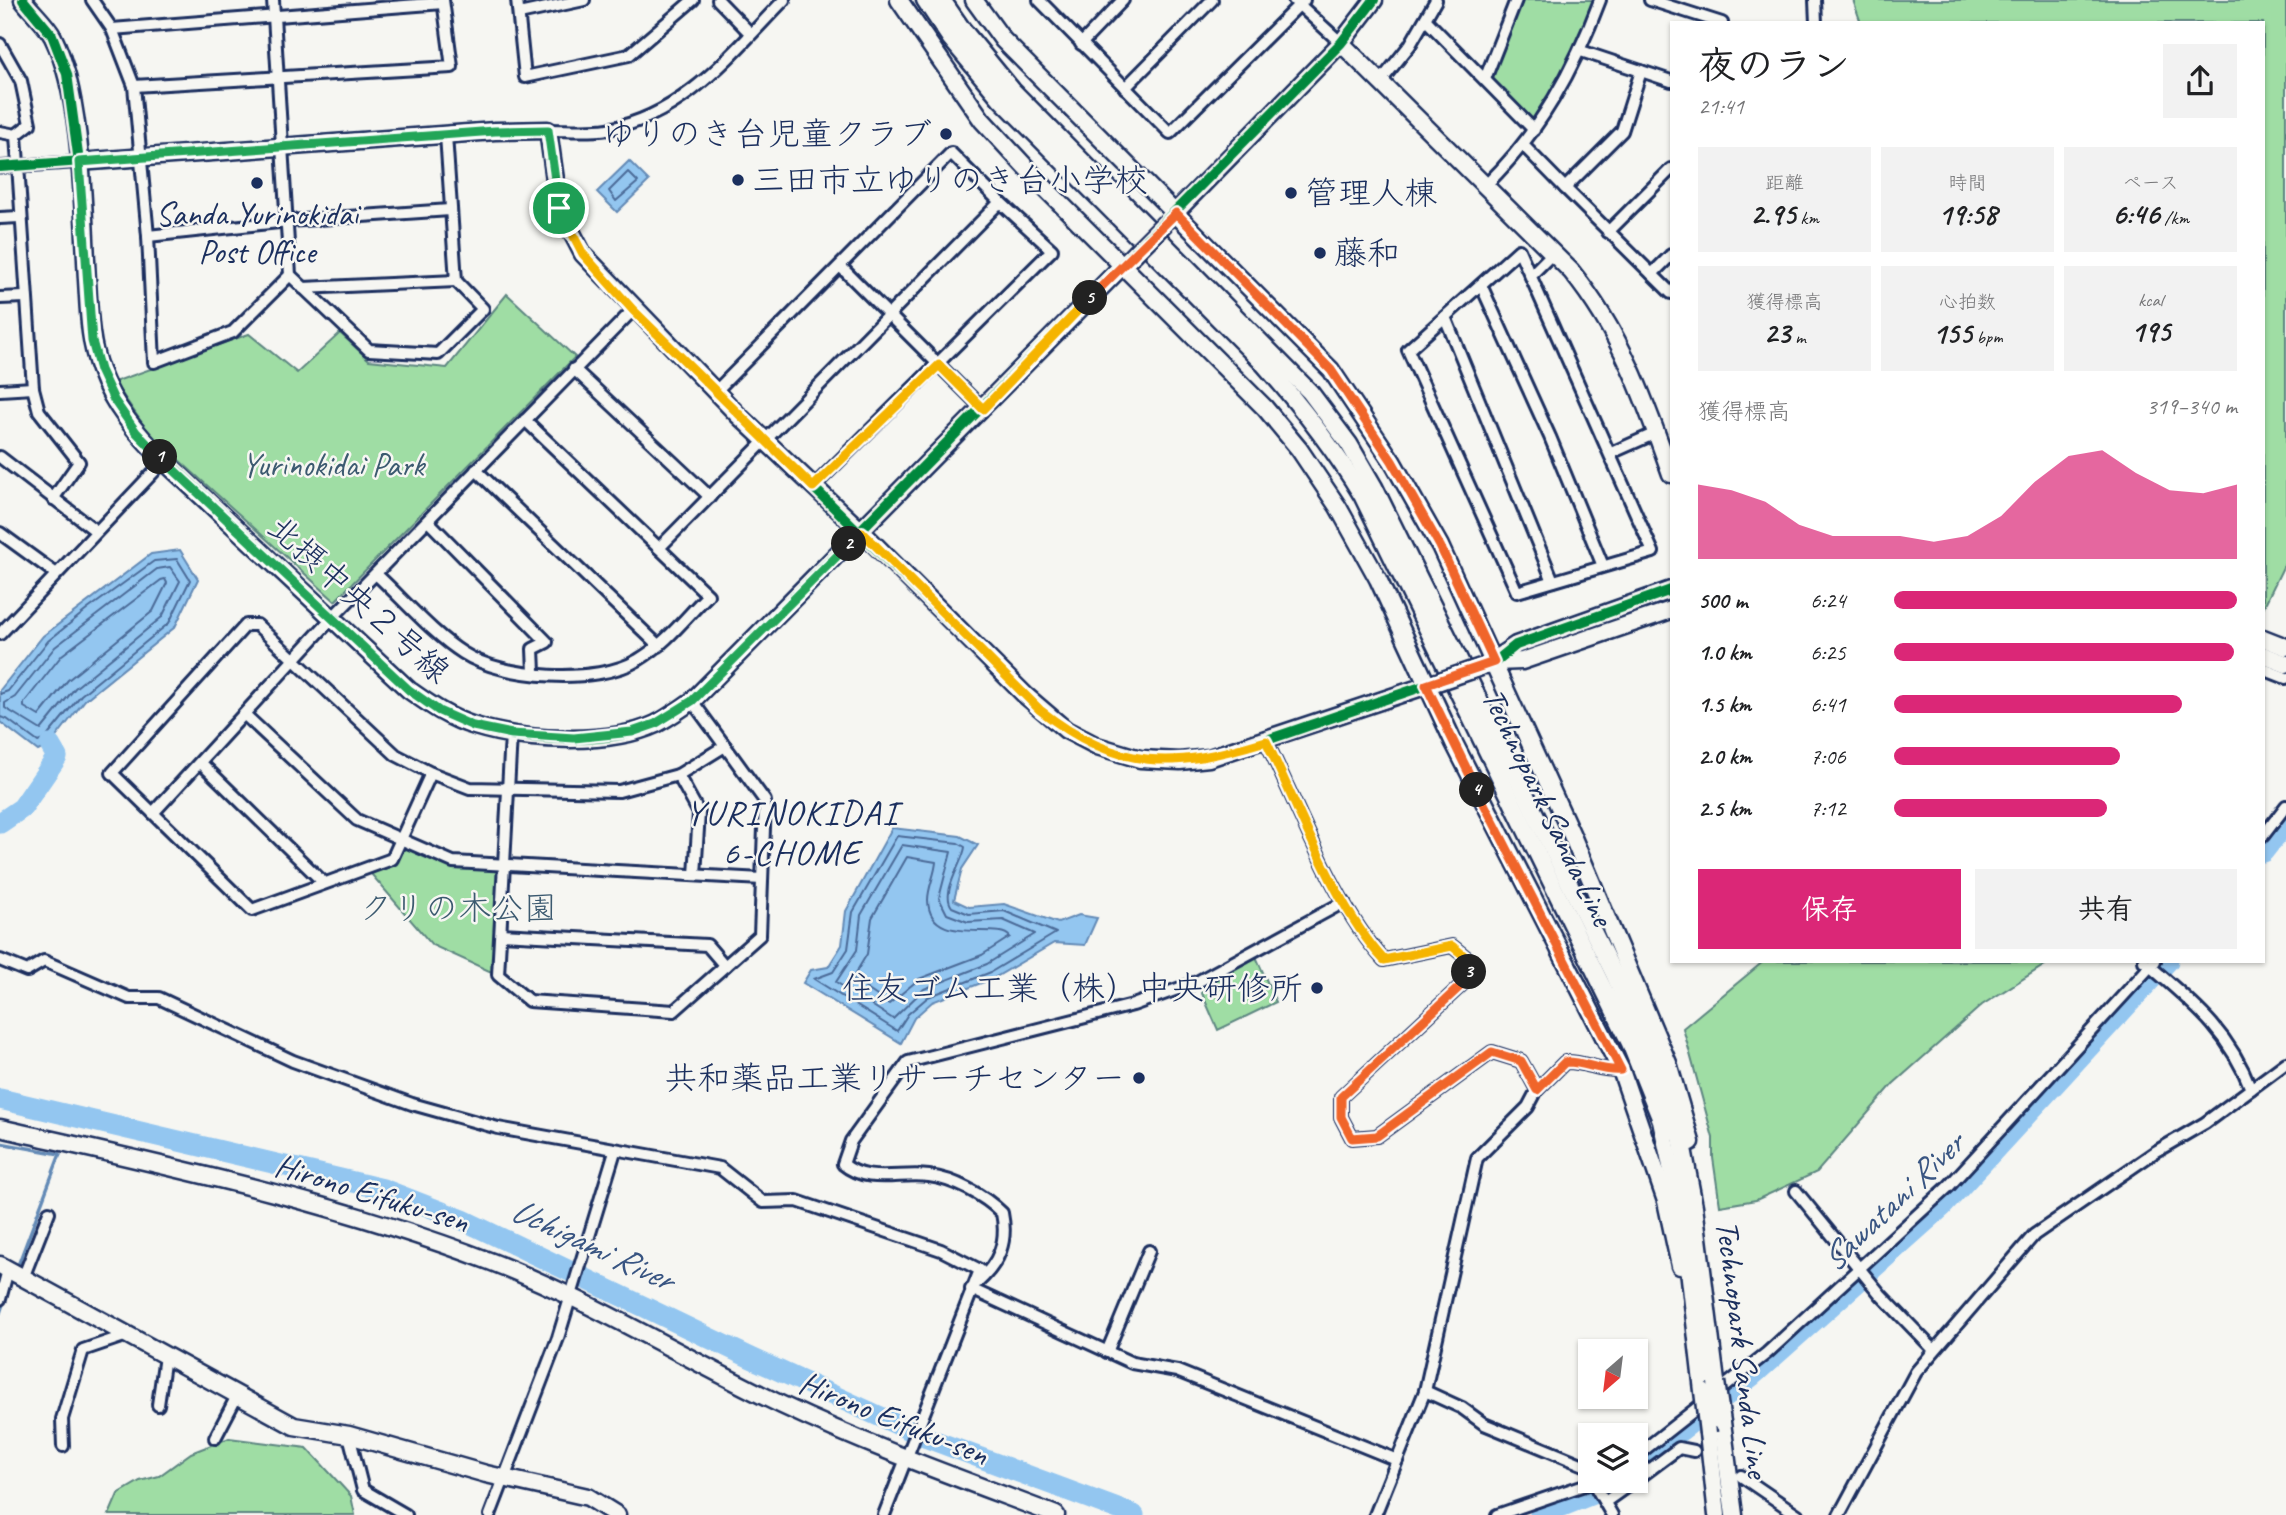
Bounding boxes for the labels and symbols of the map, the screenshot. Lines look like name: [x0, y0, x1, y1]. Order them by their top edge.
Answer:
place label: ゆりのき台児童クラブ: [602, 113, 932, 155]
marker: ゆりのき台児童クラブ: [938, 126, 954, 142]
place label: 三田市立ゆりのき台小学校: [752, 159, 1148, 201]
marker: 三田市立ゆりのき台小学校: [730, 172, 746, 188]
place label: 管理人棟: [1305, 172, 1437, 214]
marker: Sanda Yurinokidai Post Office: [249, 175, 265, 191]
pin: [529, 178, 589, 238]
marker: 管理人棟: [1283, 185, 1299, 201]
place label: Sanda Yurinokidai Post Office: [156, 193, 362, 273]
place label: 藤和: [1334, 232, 1400, 274]
marker: 藤和: [1312, 245, 1328, 261]
pin: 5: [1072, 280, 1108, 316]
pin: 1: [142, 440, 178, 475]
park label: Yurinokidai Park: [242, 444, 426, 486]
street label: 北摂中央２号線: [259, 506, 459, 692]
pin: 2: [832, 526, 866, 562]
street label: Technopark Sanda Line: [1472, 681, 1625, 935]
pin: 4: [1460, 772, 1494, 808]
district label: YURINOKIDAI 6-CHOME: [686, 790, 904, 875]
park label: クリの木公園: [359, 887, 557, 929]
pin: 3: [1452, 954, 1486, 990]
place label: 住友ゴム工業（株）中央研修所: [842, 967, 1303, 1009]
marker: 住友ゴム工業（株）中央研修所: [1309, 980, 1325, 996]
place label: 共和薬品工業リサーチセンター: [664, 1057, 1125, 1099]
marker: 共和薬品工業リサーチセンター: [1131, 1070, 1147, 1086]
water label: Sawatani River: [1811, 1119, 1977, 1281]
street label: Hirono Eifuku-sen: [270, 1144, 474, 1242]
water label: Uchigami River: [504, 1187, 685, 1303]
street label: Technopark Sanda Line: [1706, 1218, 1780, 1482]
north arrow: [1578, 1339, 1648, 1409]
street label: Hirono Eifuku-sen: [793, 1361, 995, 1475]

